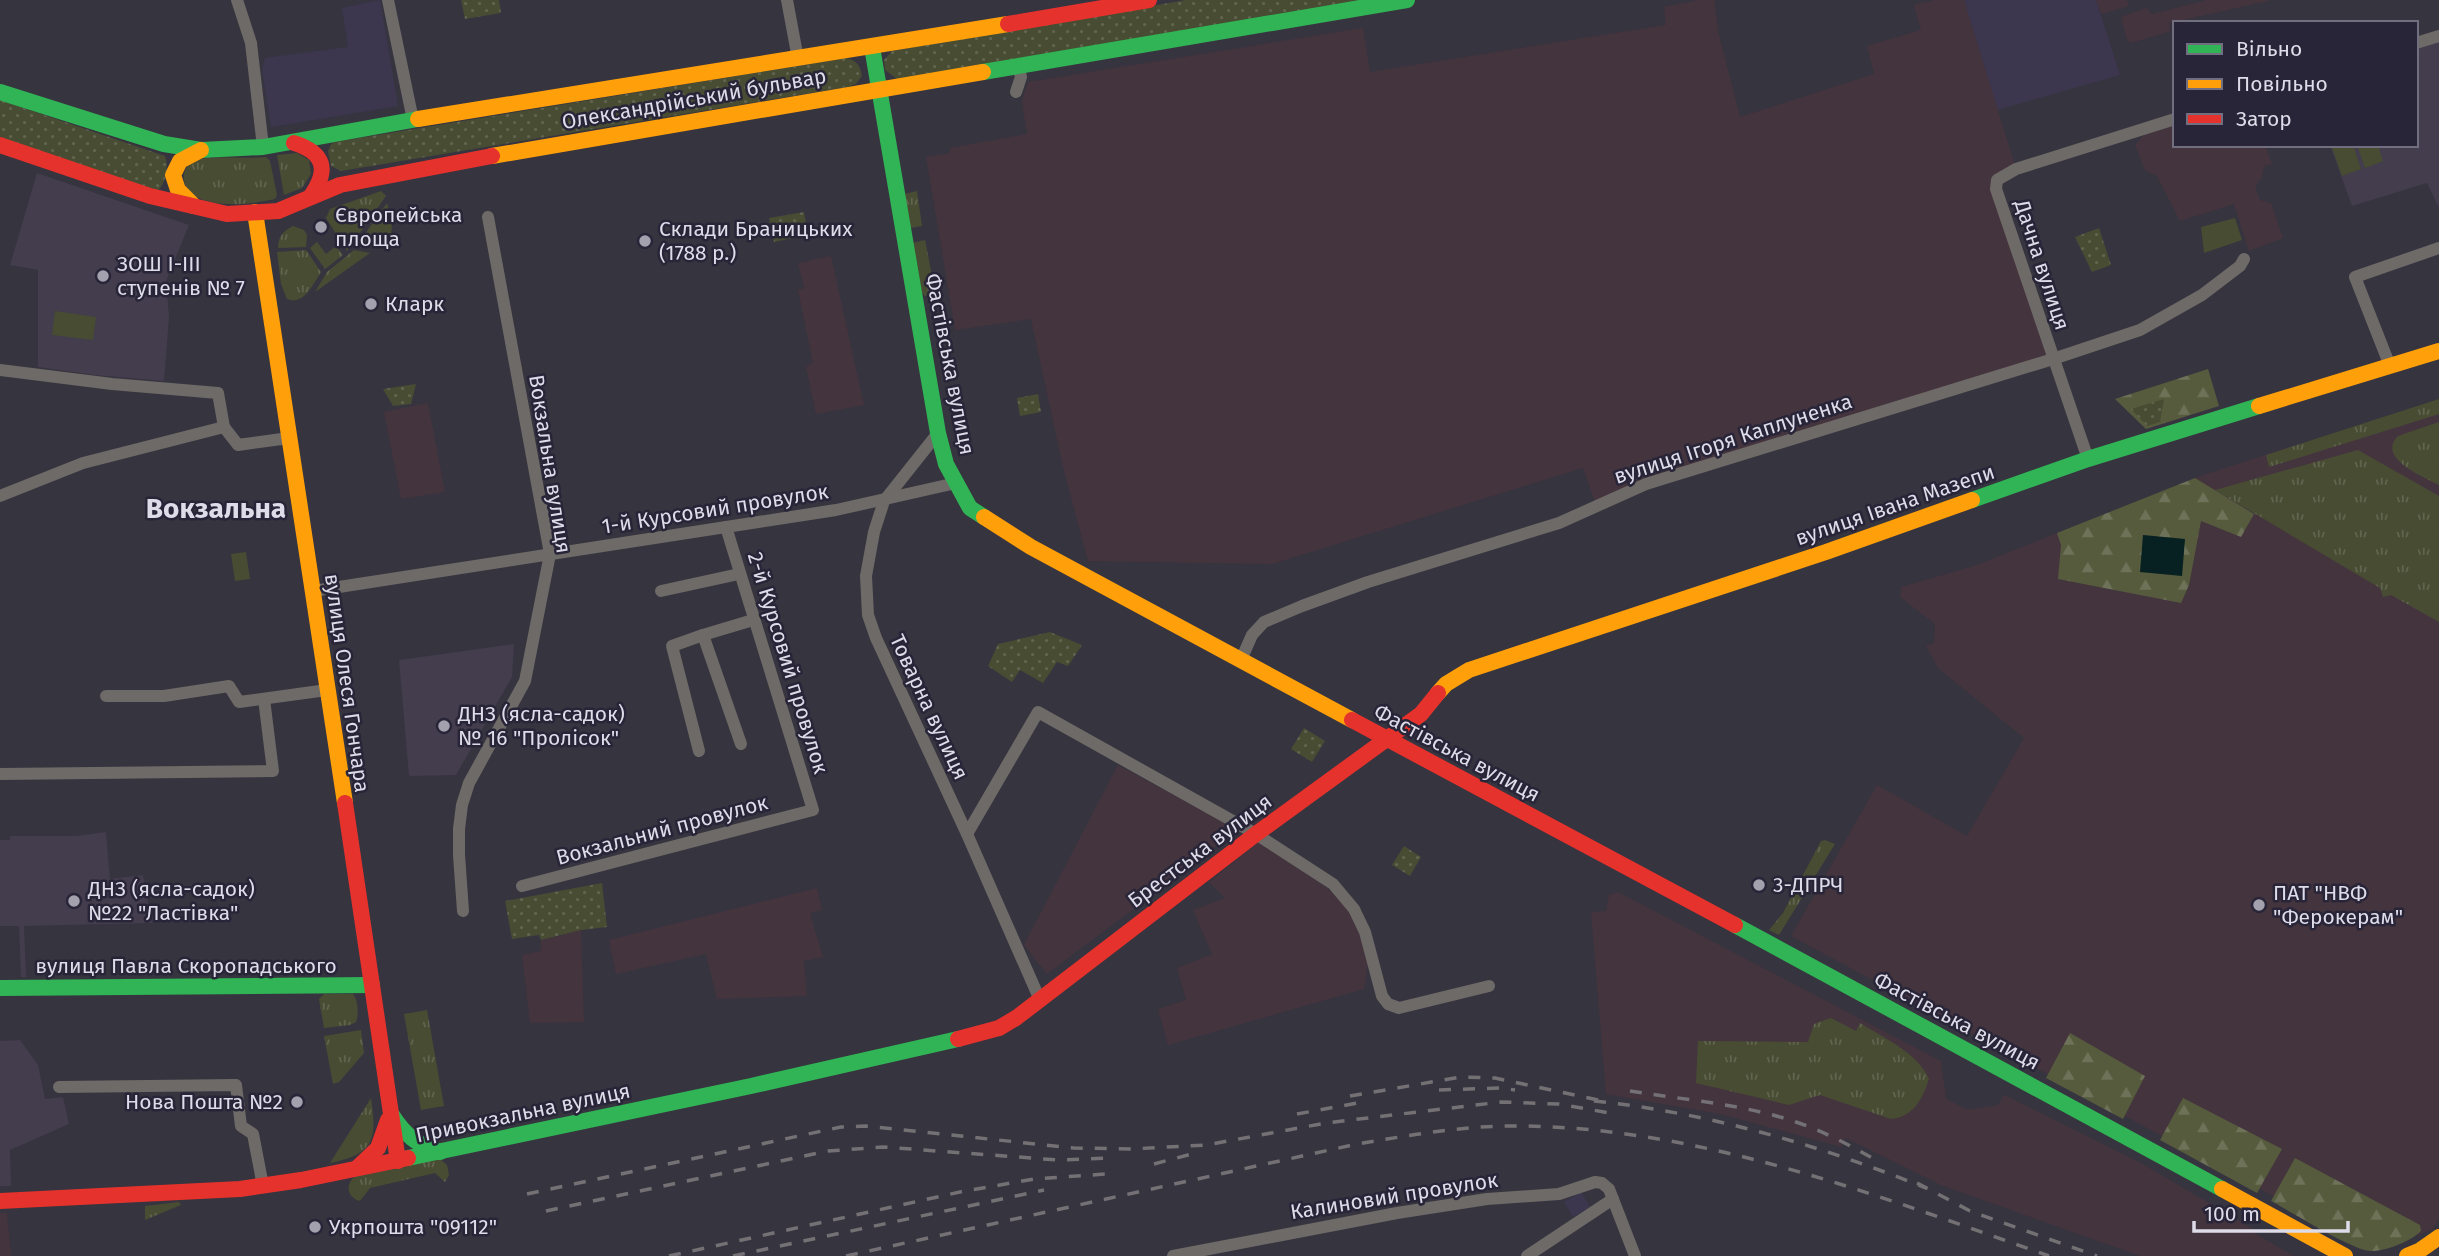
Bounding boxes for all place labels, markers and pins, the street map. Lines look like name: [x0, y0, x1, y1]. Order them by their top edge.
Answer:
place label: Європейська площа: [335, 202, 462, 252]
place label: Склади Браницьких (1788 р.): [659, 216, 853, 266]
marker: Європейська площа: [313, 219, 329, 235]
marker: Склади Браницьких (1788 р.): [637, 233, 653, 249]
place label: ЗОШ І-ІІІ ступенів № 7: [117, 251, 245, 301]
marker: ЗОШ І-ІІІ ступенів № 7: [95, 268, 111, 284]
place label: Кларк: [385, 291, 444, 317]
marker: Кларк: [363, 296, 379, 312]
place label: ДНЗ (ясла-садок) № 16 "Пролісок": [457, 701, 625, 751]
marker: ДНЗ (ясла-садок) № 16 "Пролісок": [436, 718, 452, 734]
place label: 3-ДПРЧ: [1773, 872, 1843, 898]
place label: ДНЗ (ясла-садок) №22 "Ластівка": [87, 876, 255, 926]
marker: 3-ДПРЧ: [1751, 877, 1767, 893]
place label: ПАТ "НВФ "Ферокерам": [2273, 880, 2403, 930]
marker: ДНЗ (ясла-садок) №22 "Ластівка": [66, 893, 82, 909]
marker: ПАТ "НВФ "Ферокерам": [2251, 897, 2267, 913]
place label: Нова Пошта №2: [125, 1089, 283, 1115]
marker: Нова Пошта №2: [289, 1094, 305, 1110]
place label: Укрпошта "09112": [329, 1214, 497, 1240]
marker: Укрпошта "09112": [307, 1219, 323, 1235]

